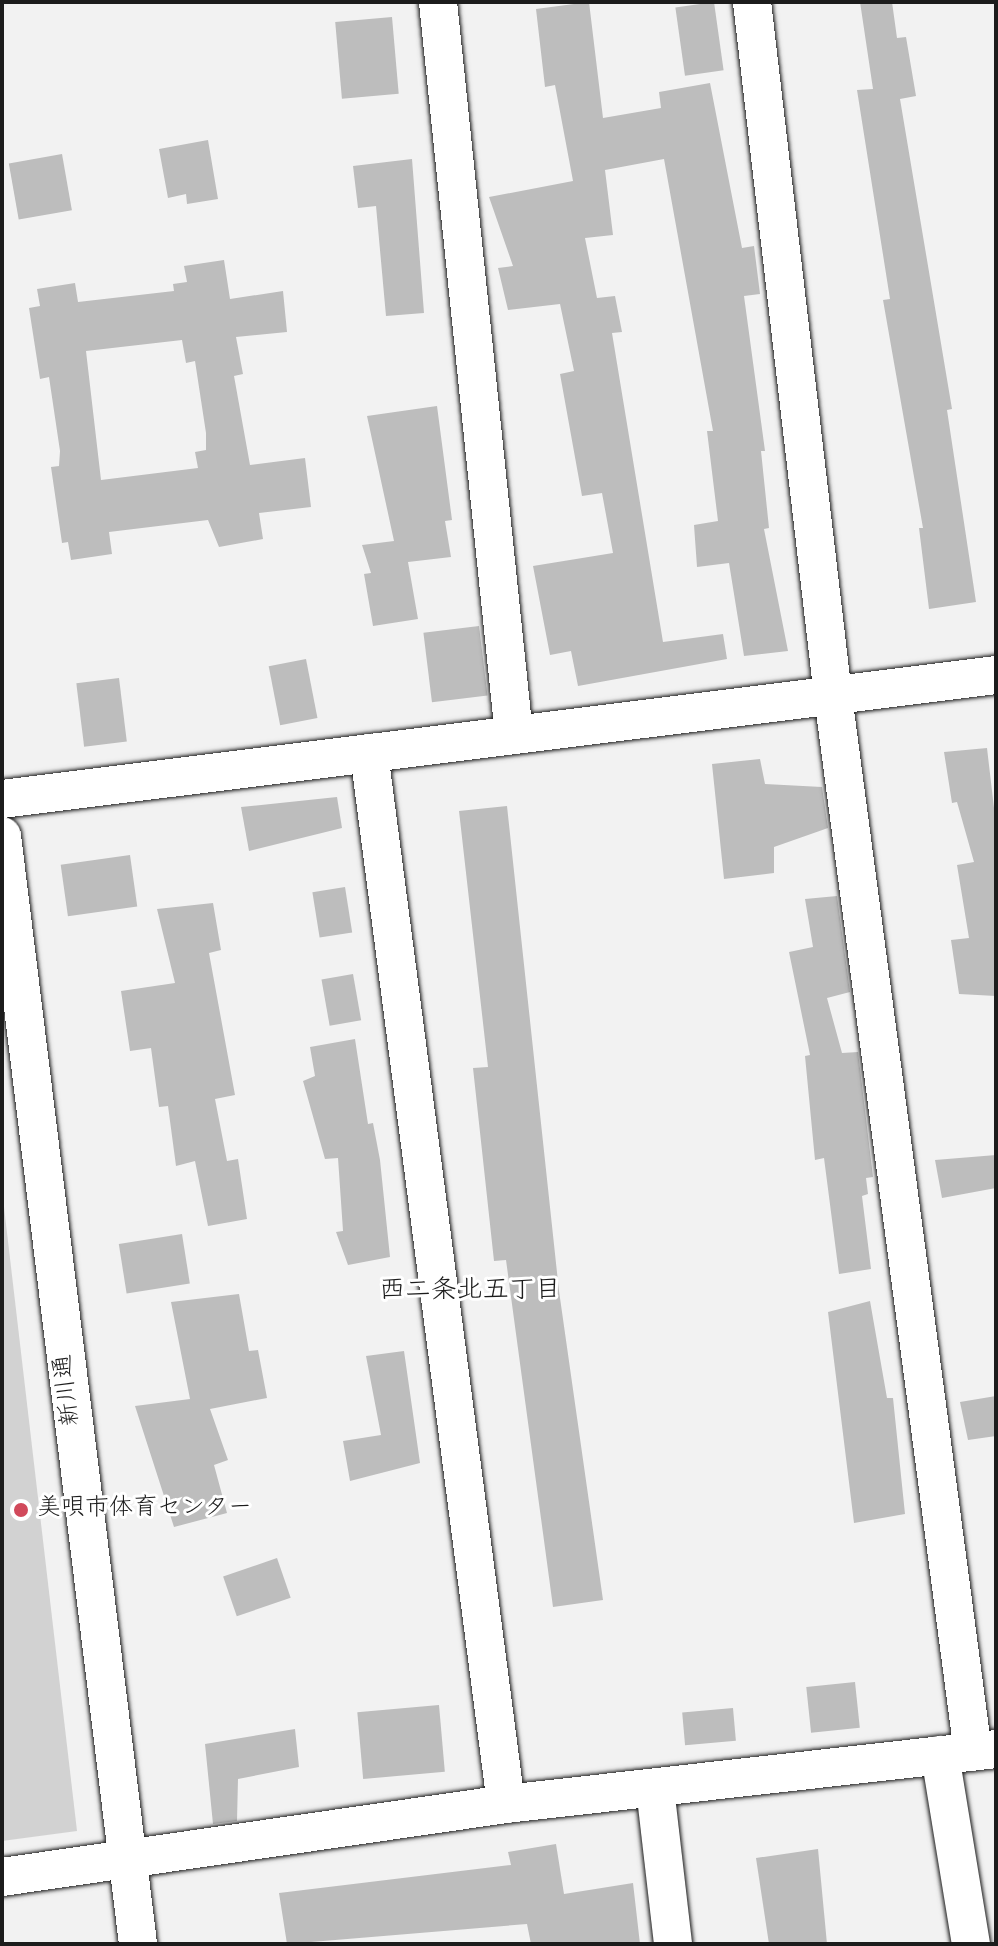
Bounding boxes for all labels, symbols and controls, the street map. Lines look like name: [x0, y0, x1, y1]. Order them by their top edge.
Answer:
district label: 西二条北五丁目: [379, 1277, 561, 1309]
street label: 新川通: [50, 1353, 88, 1427]
place label: 美唄市体育センター: [37, 1496, 253, 1524]
marker: 美唄市体育センター: [12, 1501, 30, 1519]

